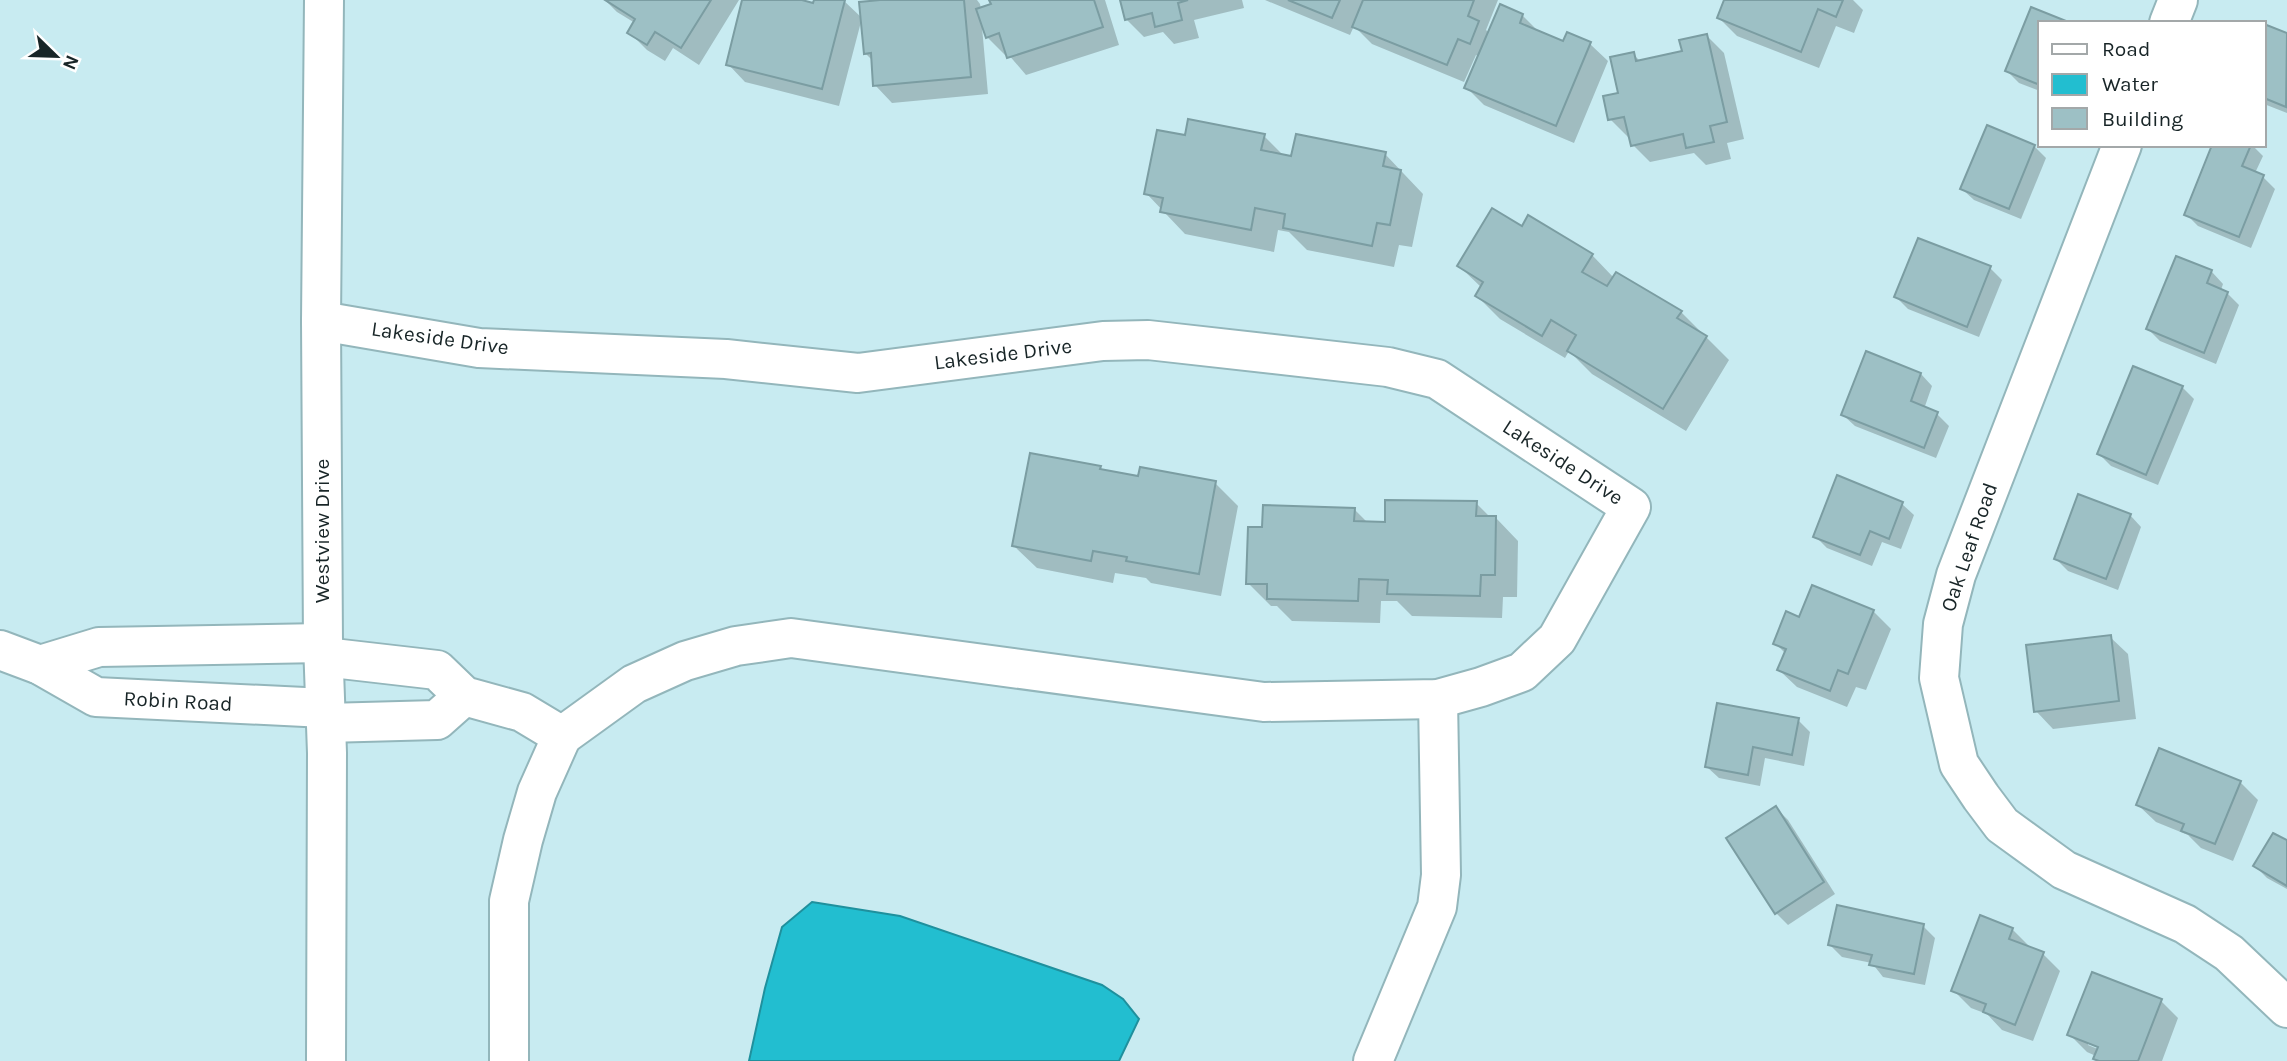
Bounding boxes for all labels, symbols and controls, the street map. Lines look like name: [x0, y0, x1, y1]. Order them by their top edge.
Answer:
north arrow: [21, 21, 91, 91]
legend: [2038, 21, 2266, 147]
text: Road: [2102, 37, 2150, 61]
text: N: [58, 52, 84, 73]
text: Water: [2102, 72, 2158, 96]
text: Building: [2102, 107, 2183, 131]
street label: Lakeside Drive: [370, 316, 510, 360]
street label: Lakeside Drive: [933, 334, 1073, 374]
street label: Lakeside Drive: [1498, 414, 1628, 510]
street label: Westview Drive: [310, 459, 334, 603]
street label: Oak Leaf Road: [1936, 479, 2002, 615]
street label: Robin Road: [123, 686, 233, 716]

